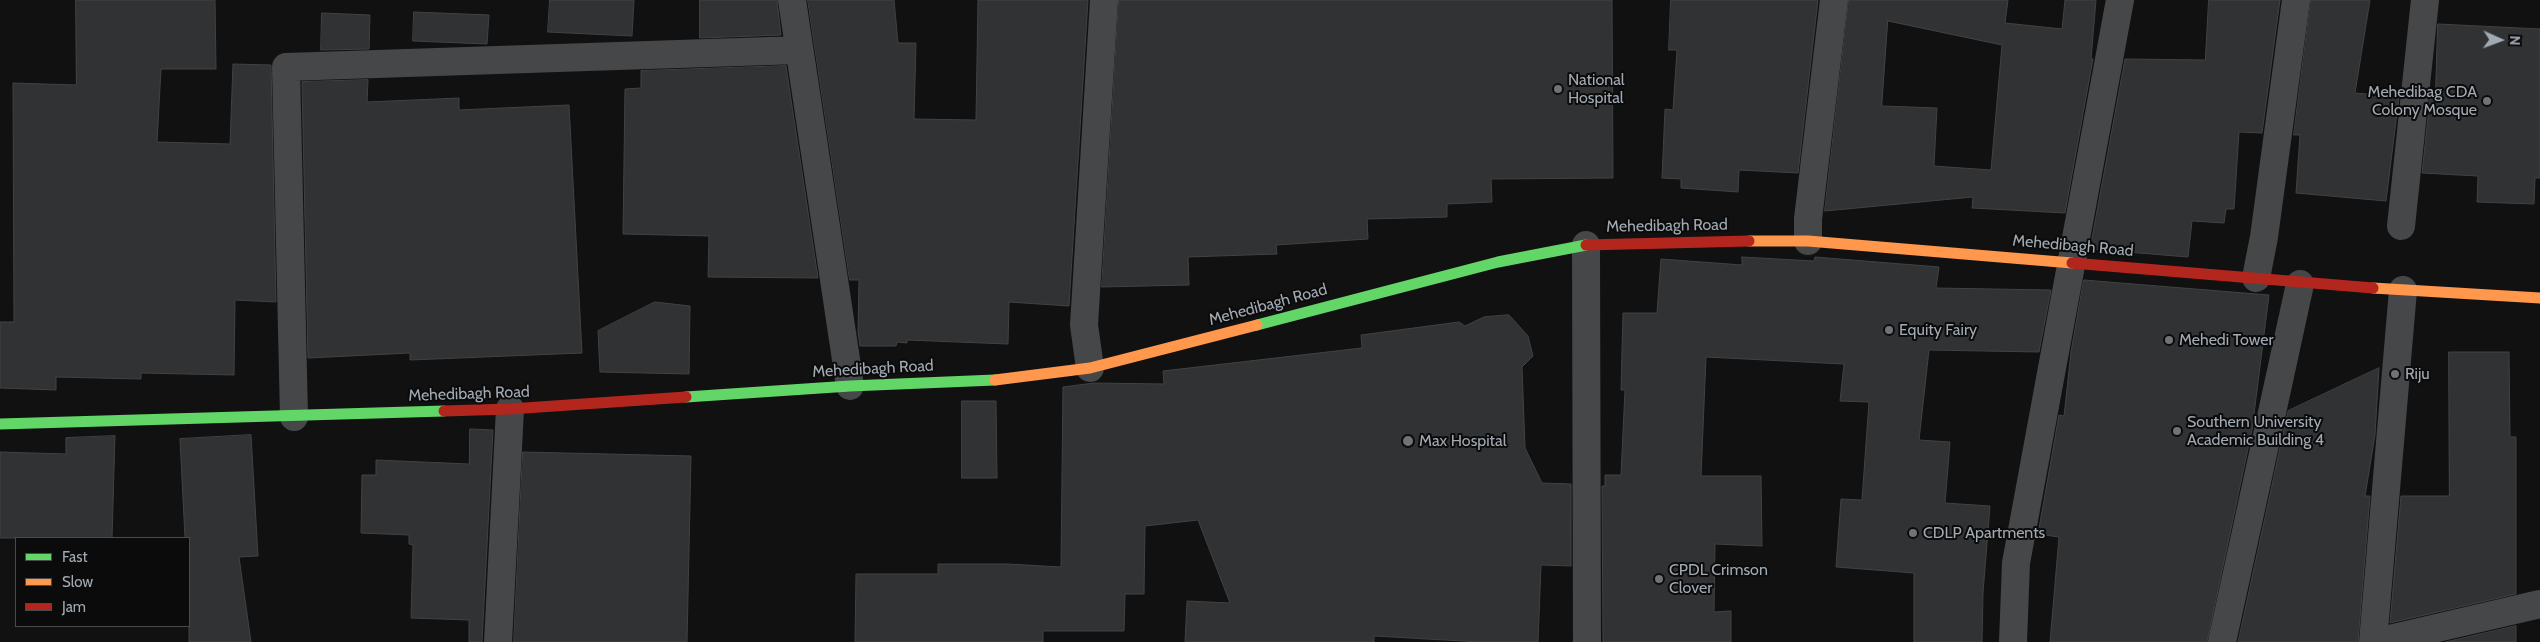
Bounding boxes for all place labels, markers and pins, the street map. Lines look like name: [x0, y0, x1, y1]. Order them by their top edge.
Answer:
place label: National Hospital: [1568, 70, 1625, 108]
place label: Mehedibag CDA Colony Mosque: [2368, 82, 2477, 120]
marker: National Hospital: [1552, 83, 1564, 95]
marker: Mehedibag CDA Colony Mosque: [2481, 95, 2493, 107]
place label: Equity Fairy: [1899, 320, 1977, 340]
marker: Equity Fairy: [1883, 324, 1895, 336]
place label: Mehedi Tower: [2179, 330, 2273, 350]
marker: Mehedi Tower: [2163, 334, 2175, 346]
place label: Riju: [2405, 364, 2430, 384]
marker: Riju: [2389, 368, 2401, 380]
place label: Southern University Academic Building 4: [2187, 412, 2324, 450]
marker: Southern University Academic Building 4: [2171, 425, 2183, 437]
place label: Max Hospital: [1419, 431, 1506, 451]
marker: Max Hospital: [1401, 434, 1415, 448]
place label: CDLP Apartments: [1923, 523, 2045, 543]
marker: CDLP Apartments: [1907, 527, 1919, 539]
place label: CPDL Crimson Clover: [1669, 560, 1768, 598]
marker: CPDL Crimson Clover: [1653, 573, 1665, 585]

